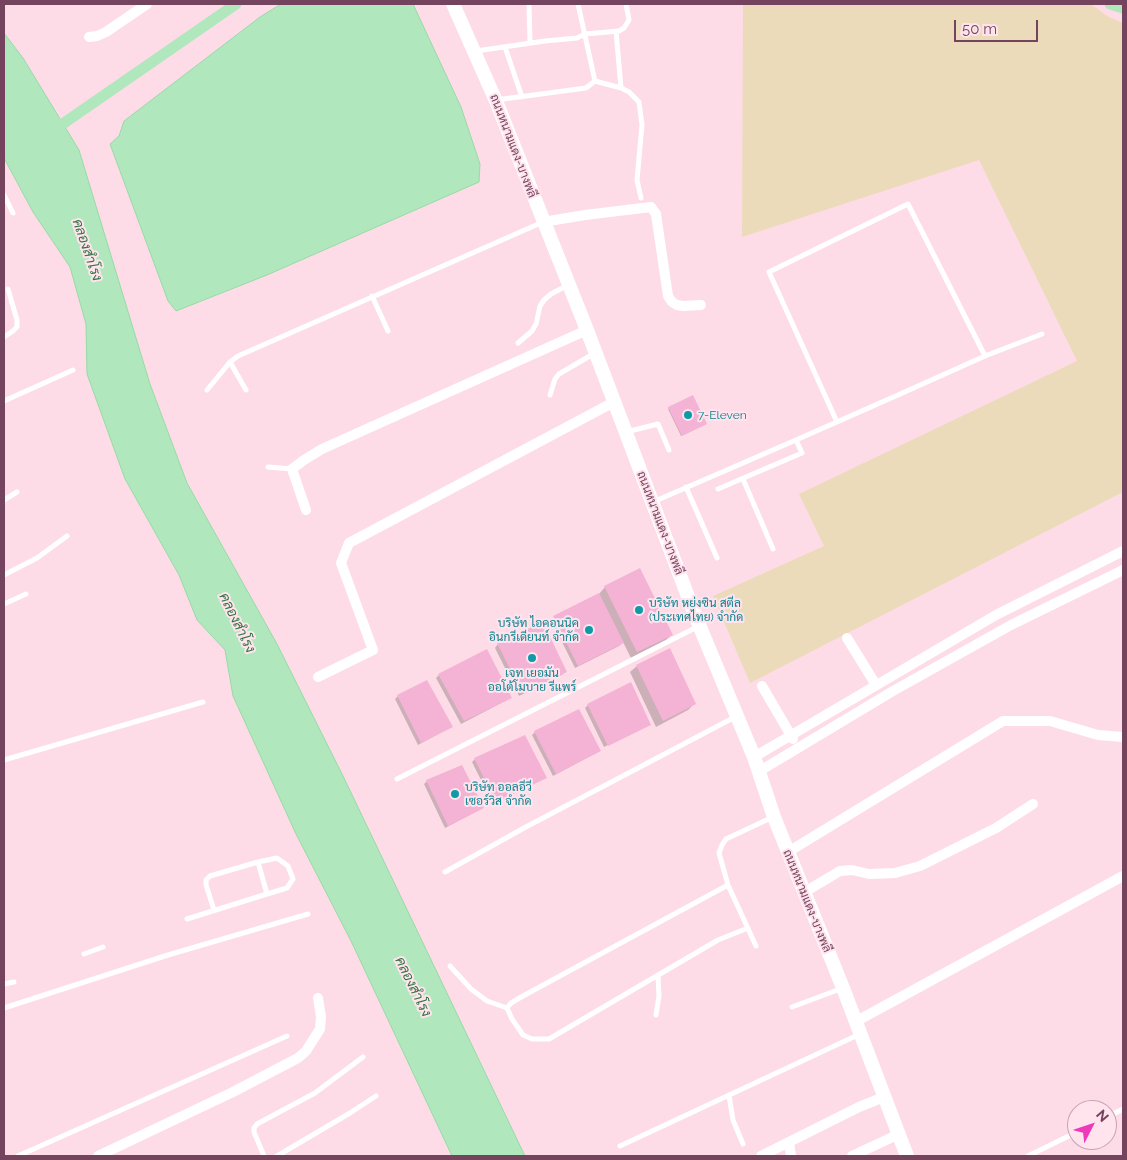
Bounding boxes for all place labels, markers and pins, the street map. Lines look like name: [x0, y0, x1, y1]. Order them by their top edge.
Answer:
place label: 7-Eleven: [698, 408, 747, 422]
marker: 7-Eleven: [682, 409, 694, 421]
place label: บริษัท หย่งซิน สตีล (ประเทศไทย) จํากัด: [649, 596, 743, 624]
marker: บริษัท หย่งซิน สตีล (ประเทศไทย) จํากัด: [633, 604, 645, 616]
place label: บริษัท ไอคอนนิค อินกรีเดียนท์ จำกัด: [489, 616, 579, 644]
marker: บริษัท ไอคอนนิค อินกรีเดียนท์ จำกัด: [583, 624, 595, 636]
marker: เจท เยอมัน ออโต้โมบาย รีแพร์: [526, 652, 538, 664]
place label: เจท เยอมัน ออโต้โมบาย รีแพร์: [488, 666, 576, 694]
place label: บริษัท ออลอีวี เซอร์วิส จำกัด: [465, 780, 532, 808]
marker: บริษัท ออลอีวี เซอร์วิส จำกัด: [449, 788, 461, 800]

